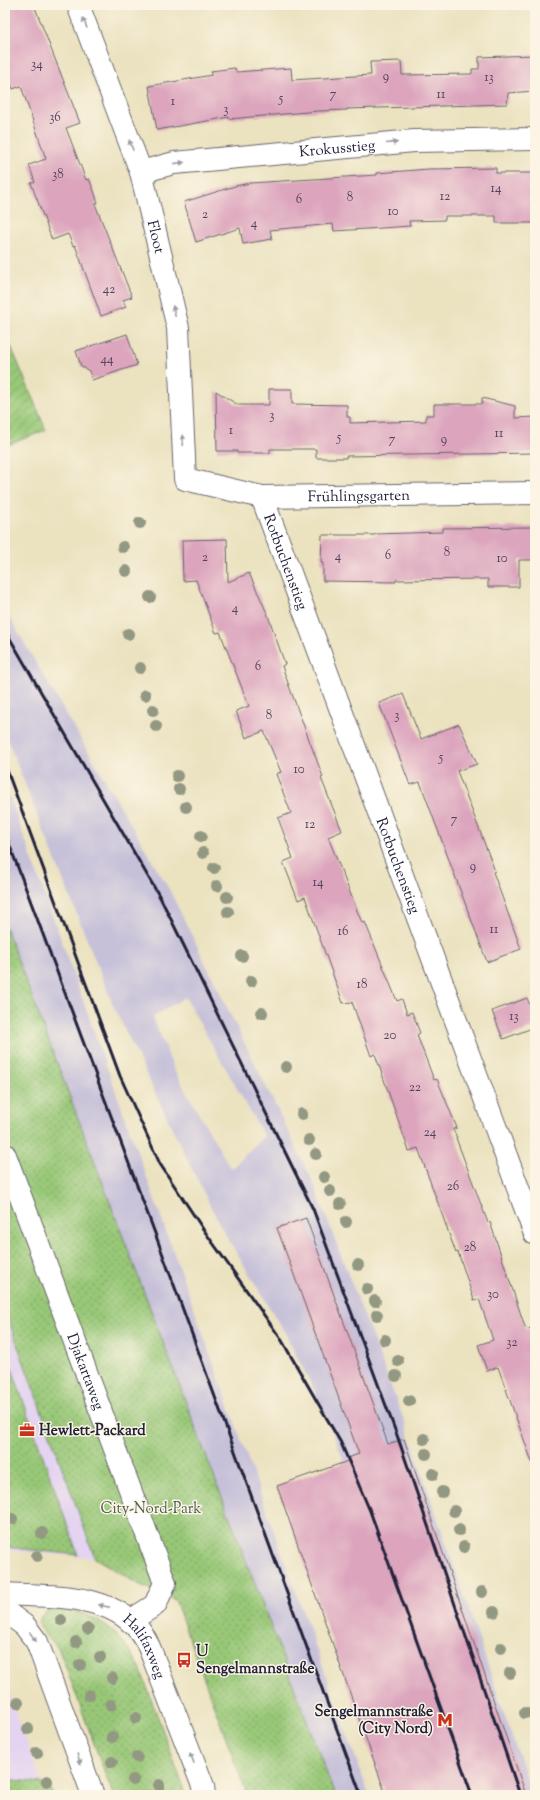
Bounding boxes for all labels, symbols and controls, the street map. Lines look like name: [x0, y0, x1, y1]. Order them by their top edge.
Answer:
one-way arrow: [81, 17, 87, 29]
house number: 34: [31, 56, 43, 74]
house number: 9: [383, 68, 389, 86]
house number: 13: [484, 69, 494, 87]
house number: 7: [330, 86, 337, 104]
house number: 11: [437, 86, 446, 104]
house number: 5: [278, 90, 284, 108]
house number: 1: [171, 93, 176, 111]
house number: 3: [223, 101, 229, 119]
house number: 36: [49, 109, 61, 127]
street label: Krokusstieg: [298, 136, 376, 163]
one-way arrow: [127, 138, 133, 150]
one-way arrow: [386, 140, 398, 147]
one-way arrow: [173, 160, 185, 166]
house number: 38: [52, 166, 64, 184]
house number: 14: [491, 180, 502, 198]
house number: 12: [440, 188, 450, 206]
house number: 8: [347, 189, 353, 207]
house number: 6: [296, 191, 302, 209]
house number: 10: [387, 203, 399, 221]
house number: 2: [202, 206, 208, 224]
house number: 4: [251, 215, 258, 233]
street label: Floot: [141, 218, 169, 256]
house number: 42: [103, 281, 115, 299]
one-way arrow: [170, 305, 176, 317]
house number: 44: [100, 351, 114, 369]
house number: 3: [269, 407, 275, 425]
house number: 1: [229, 422, 234, 440]
house number: 11: [495, 425, 504, 443]
house number: 5: [336, 429, 342, 447]
house number: 7: [389, 431, 396, 449]
house number: 9: [441, 431, 447, 449]
one-way arrow: [180, 433, 186, 446]
street label: Frühlingsgarten: [308, 486, 410, 508]
street label: Rotbuchenstieg: [257, 511, 312, 613]
house number: 8: [444, 544, 450, 562]
house number: 6: [385, 547, 391, 565]
house number: 4: [335, 548, 342, 566]
house number: 2: [202, 549, 208, 567]
house number: 10: [496, 550, 508, 568]
house number: 4: [232, 600, 239, 618]
house number: 6: [255, 658, 261, 676]
house number: 8: [266, 707, 272, 725]
house number: 3: [394, 707, 400, 725]
house number: 5: [438, 749, 444, 767]
house number: 10: [293, 761, 305, 779]
house number: 7: [451, 811, 458, 829]
street label: Rotbuchenstieg: [370, 815, 425, 917]
house number: 12: [305, 816, 315, 834]
house number: 9: [470, 858, 476, 876]
house number: 14: [313, 874, 324, 892]
house number: 11: [490, 921, 499, 939]
house number: 16: [338, 923, 348, 941]
house number: 18: [357, 976, 367, 994]
house number: 13: [509, 1008, 519, 1026]
house number: 20: [384, 1027, 397, 1045]
house number: 22: [409, 1079, 421, 1097]
house number: 24: [424, 1124, 437, 1142]
house number: 26: [447, 1178, 459, 1196]
house number: 28: [464, 1239, 476, 1257]
house number: 30: [487, 1286, 499, 1304]
street label: Djakartaweg: [61, 1330, 108, 1413]
house number: 32: [506, 1334, 518, 1352]
office icon: Hewlett-Packard: [18, 1421, 36, 1439]
place label: Hewlett-Packard: [39, 1421, 146, 1442]
park label: City-Nord-Park: [101, 1499, 201, 1520]
one-way arrow: [98, 1602, 110, 1608]
street label: Halifaxweg: [117, 1610, 170, 1682]
one-way arrow: [29, 1632, 37, 1643]
place label: U Sengelmannstraße: [196, 1642, 315, 1680]
bus stop icon: U Sengelmannstraße: [175, 1651, 193, 1669]
place label: Sengelmannstraße (City Nord): [314, 1702, 433, 1740]
metro station icon: Sengelmannstraße (City Nord): [436, 1711, 454, 1729]
one-way arrow: [188, 1752, 194, 1764]
one-way arrow: [77, 1753, 83, 1765]

